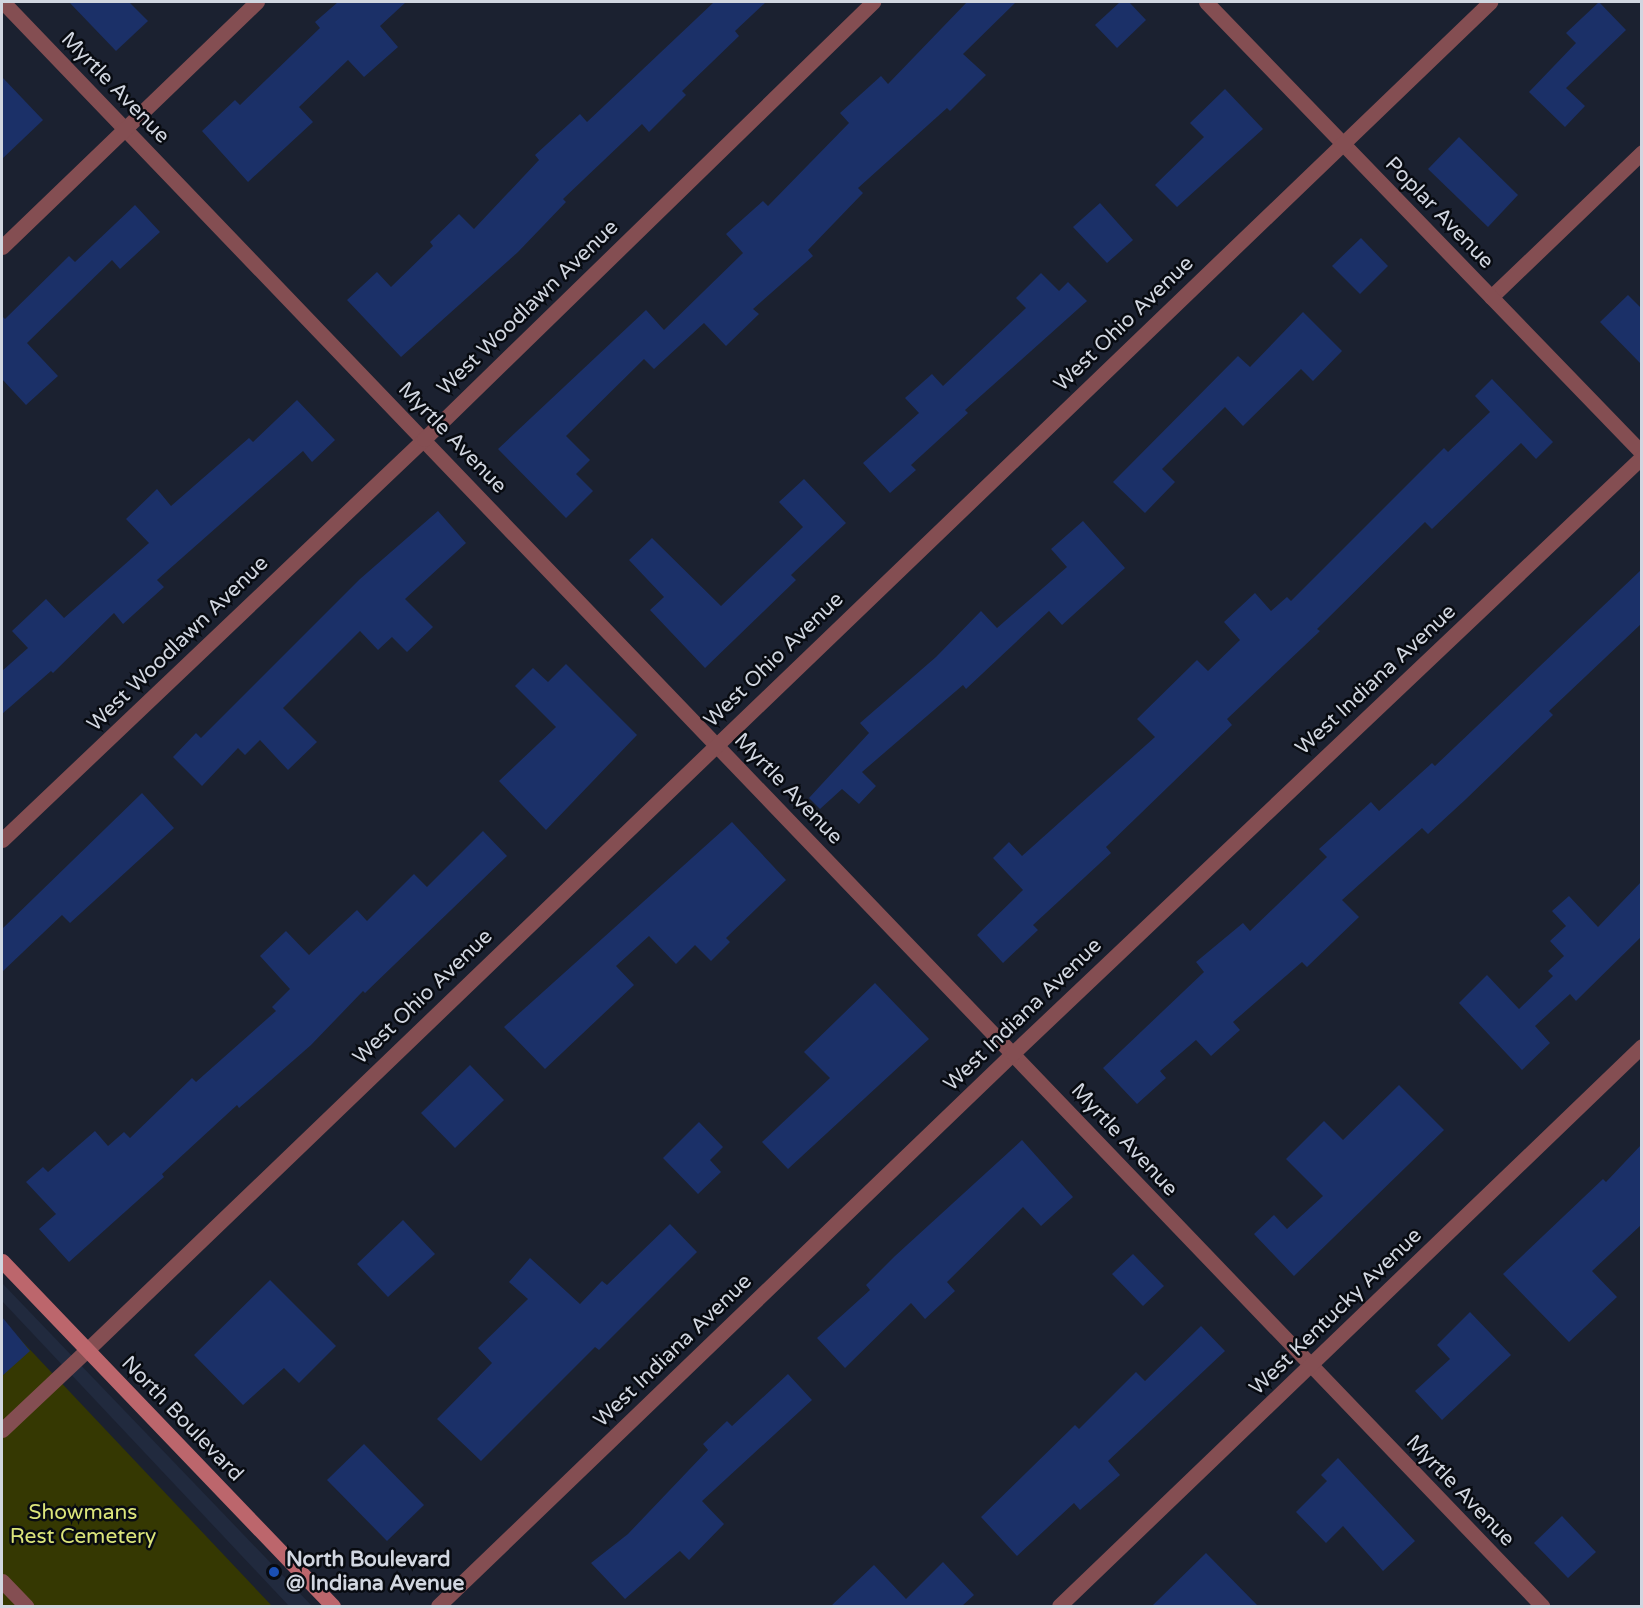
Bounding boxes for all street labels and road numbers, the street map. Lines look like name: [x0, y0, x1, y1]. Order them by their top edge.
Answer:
street label: Myrtle Avenue: [56, 27, 174, 149]
street label: Poplar Avenue: [1379, 152, 1499, 274]
street label: West Woodlawn Avenue: [432, 215, 624, 401]
street label: West Ohio Avenue: [1049, 251, 1199, 397]
street label: Myrtle Avenue: [393, 377, 511, 499]
street label: West Woodlawn Avenue: [82, 551, 274, 737]
street label: West Ohio Avenue: [699, 587, 849, 733]
street label: West Indiana Avenue: [1291, 599, 1461, 761]
street label: Myrtle Avenue: [729, 728, 847, 850]
street label: West Ohio Avenue: [348, 924, 498, 1070]
street label: West Indiana Avenue: [939, 933, 1107, 1097]
street label: Myrtle Avenue: [1065, 1078, 1183, 1202]
street label: West Kentucky Avenue: [1245, 1223, 1427, 1401]
street label: West Indiana Avenue: [589, 1269, 757, 1433]
street label: North Boulevard: [116, 1351, 248, 1487]
street label: Myrtle Avenue: [1401, 1430, 1519, 1552]

